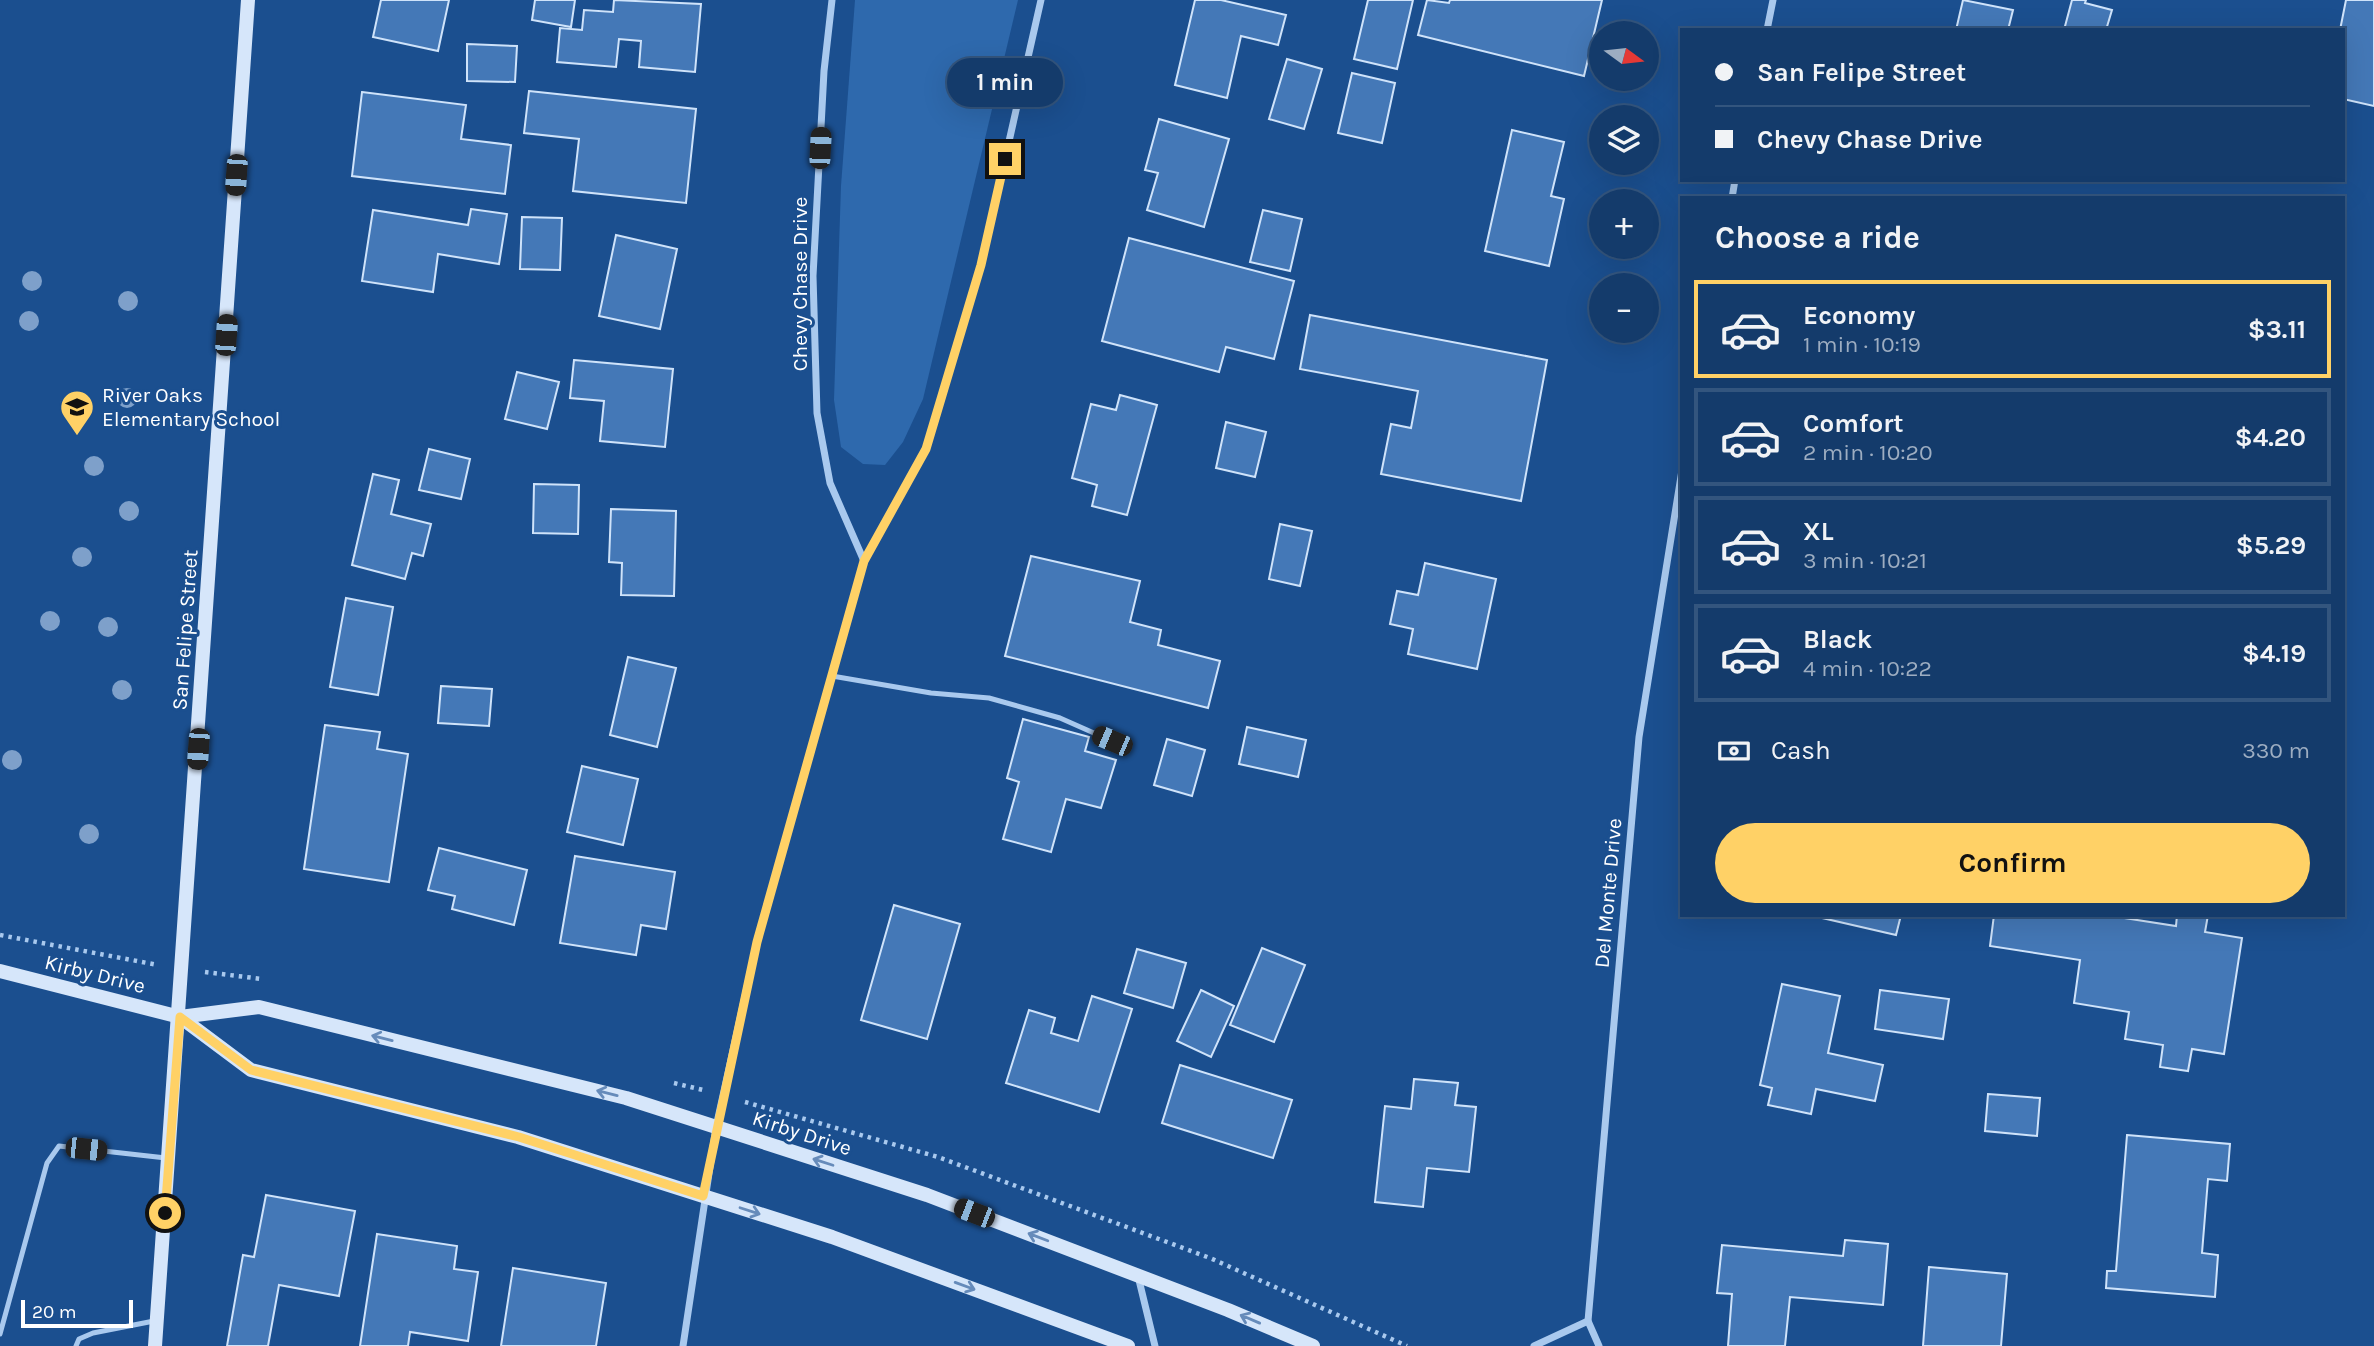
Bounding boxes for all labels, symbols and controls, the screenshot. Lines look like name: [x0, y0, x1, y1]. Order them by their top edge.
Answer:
north arrow: [1589, 21, 1659, 91]
map controls: [1589, 21, 1659, 343]
text: San Felipe Street: [1757, 57, 1966, 88]
callout: 1 min: [947, 58, 1063, 106]
text: 1 min: [976, 69, 1034, 96]
button: layers: [1589, 105, 1659, 175]
text: Chevy Chase Drive: [1757, 124, 1982, 155]
car: [809, 126, 832, 170]
route end: [989, 143, 1021, 175]
car: [225, 153, 248, 197]
button: +: [1589, 189, 1659, 259]
street label: Chevy Chase Drive: [788, 197, 812, 371]
text: Choose a ride: [1715, 219, 1920, 256]
button: −: [1589, 273, 1659, 343]
icon: car: [1719, 298, 1782, 361]
text: Economy: [1803, 300, 1915, 331]
car: [215, 313, 238, 357]
text: $3.11: [2248, 314, 2306, 345]
text: 1 min · 10:19: [1803, 331, 1921, 358]
place label: River Oaks Elementary School: [102, 383, 280, 431]
school or university icon: River Oaks Elementary School: [58, 388, 96, 437]
icon: car: [1719, 406, 1782, 469]
text: Comfort: [1803, 408, 1904, 439]
text: $4.20: [2235, 422, 2306, 453]
text: 2 min · 10:20: [1803, 439, 1933, 466]
icon: car: [1719, 514, 1782, 577]
text: XL: [1803, 516, 1834, 547]
text: $5.29: [2236, 530, 2306, 561]
text: 3 min · 10:21: [1803, 547, 1927, 574]
street label: San Felipe Street: [167, 549, 203, 711]
icon: car: [1719, 622, 1782, 685]
text: Black: [1803, 624, 1872, 655]
text: $4.19: [2242, 638, 2306, 669]
text: 4 min · 10:22: [1803, 655, 1932, 682]
car: [1089, 723, 1136, 759]
car: [187, 727, 210, 771]
icon: cash: [1715, 732, 1753, 770]
text: Cash: [1771, 735, 1831, 766]
text: 330 m: [2242, 737, 2310, 764]
street label: Del Monte Drive: [1590, 817, 1626, 969]
button: Confirm: [1715, 823, 2310, 903]
street label: Kirby Drive: [42, 950, 148, 998]
one-way arrow: [371, 1031, 394, 1044]
one-way arrow: [596, 1086, 618, 1099]
street label: Kirby Drive: [749, 1106, 855, 1160]
car: [65, 1136, 108, 1162]
one-way arrow: [813, 1154, 835, 1167]
car: [951, 1196, 998, 1230]
route start: [149, 1197, 181, 1229]
one-way arrow: [739, 1205, 761, 1218]
one-way arrow: [1028, 1230, 1049, 1242]
one-way arrow: [953, 1281, 975, 1293]
scale bar: [21, 1297, 133, 1329]
text: 20 m: [32, 1301, 77, 1323]
one-way arrow: [1240, 1312, 1261, 1325]

